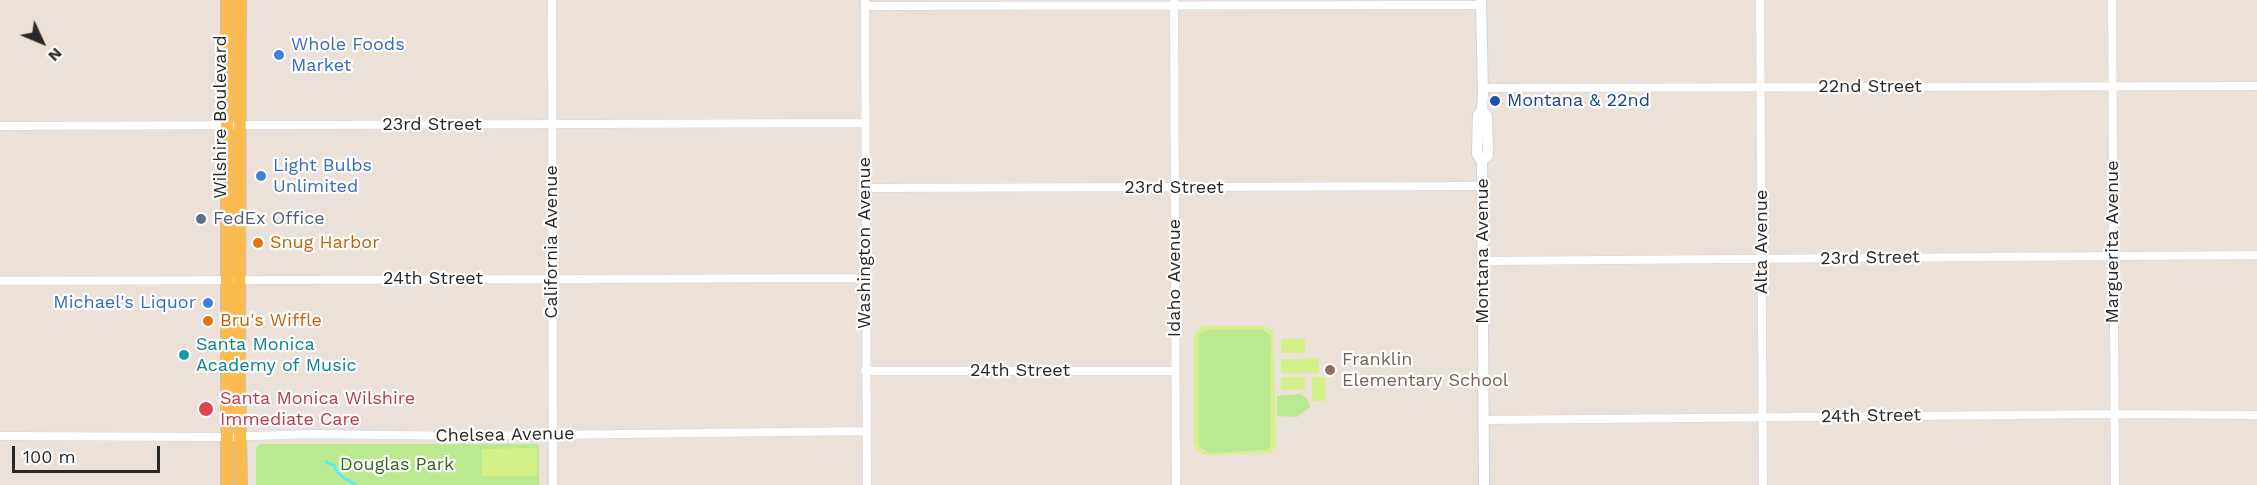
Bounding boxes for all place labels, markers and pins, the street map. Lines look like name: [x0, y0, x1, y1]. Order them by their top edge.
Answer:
place label: Whole Foods Market: [291, 34, 405, 76]
marker: Whole Foods Market: [272, 48, 286, 62]
place label: Montana & 22nd: [1507, 90, 1650, 112]
marker: Montana & 22nd: [1488, 94, 1502, 108]
place label: Light Bulbs Unlimited: [273, 155, 372, 198]
marker: Light Bulbs Unlimited: [254, 169, 268, 183]
place label: FedEx Office: [213, 208, 325, 230]
marker: FedEx Office: [194, 212, 208, 226]
place label: Snug Harbor: [270, 232, 379, 254]
marker: Snug Harbor: [251, 236, 265, 250]
place label: Michael's Liquor: [53, 292, 196, 314]
marker: Michael's Liquor: [201, 296, 215, 310]
place label: Bru's Wiffle: [220, 310, 322, 332]
marker: Bru's Wiffle: [201, 314, 215, 328]
place label: Santa Monica Academy of Music: [196, 334, 357, 376]
marker: Santa Monica Academy of Music: [177, 348, 191, 362]
place label: Franklin Elementary School: [1342, 349, 1508, 392]
marker: Franklin Elementary School: [1323, 363, 1337, 377]
place label: Santa Monica Wilshire Immediate Care: [220, 388, 415, 430]
marker: Santa Monica Wilshire Immediate Care: [197, 400, 215, 418]

